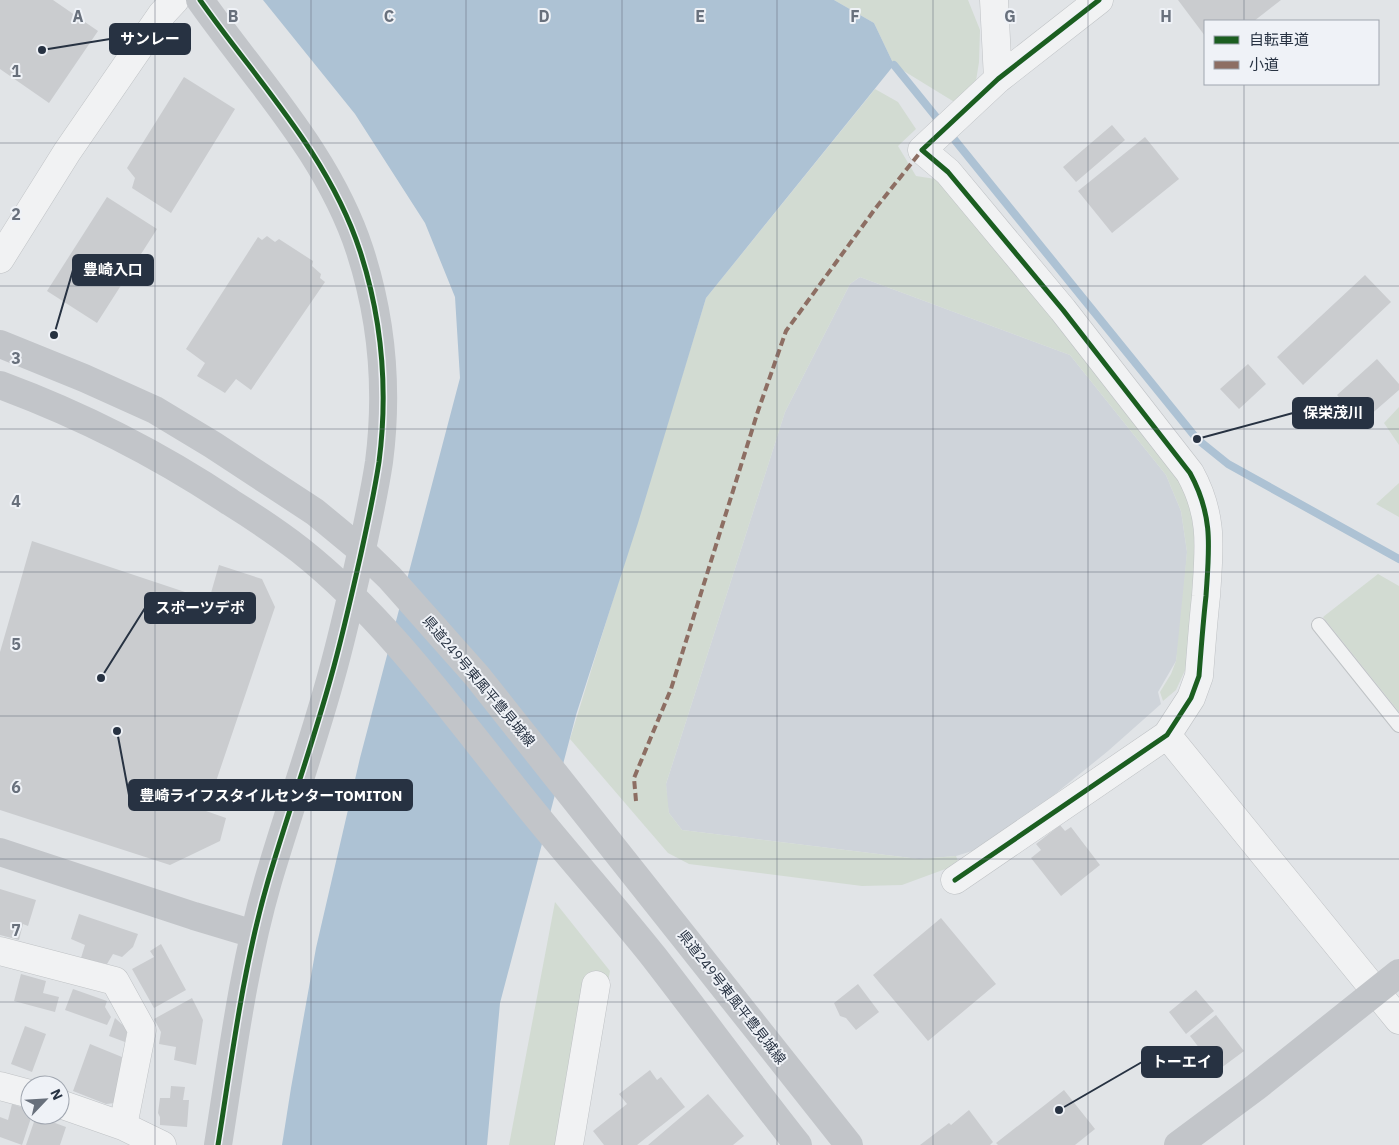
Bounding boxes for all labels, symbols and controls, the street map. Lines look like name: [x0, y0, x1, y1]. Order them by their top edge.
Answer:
text: A: [73, 6, 84, 26]
text: B: [228, 6, 239, 26]
text: C: [384, 6, 394, 26]
text: D: [538, 6, 550, 26]
text: E: [695, 6, 705, 26]
text: F: [850, 6, 860, 26]
text: G: [1004, 6, 1016, 26]
text: H: [1160, 6, 1172, 26]
legend: [1204, 20, 1379, 85]
callout: サンレー: [110, 24, 190, 54]
text: サンレー: [120, 29, 180, 48]
text: 自転車道: [1249, 30, 1309, 49]
text: 小道: [1249, 55, 1279, 74]
text: 1: [11, 61, 21, 81]
text: 2: [11, 204, 21, 224]
callout: 豊崎入口: [73, 255, 153, 285]
text: 豊崎入口: [83, 260, 143, 279]
text: 3: [11, 348, 21, 368]
callout: 保栄茂川: [1293, 398, 1373, 428]
text: 保栄茂川: [1303, 403, 1363, 422]
text: 4: [11, 491, 21, 511]
callout: スポーツデポ: [145, 593, 255, 623]
text: スポーツデポ: [155, 598, 245, 617]
street label: 県道249号東風平豊見城線: [419, 612, 539, 750]
text: 5: [11, 634, 21, 654]
text: 6: [11, 777, 21, 797]
callout: 豊崎ライフスタイルセンターTOMITON: [129, 780, 412, 810]
text: 豊崎ライフスタイルセンターTOMITON: [140, 786, 402, 805]
text: 7: [11, 920, 21, 940]
street label: 県道249号東風平豊見城線: [674, 926, 790, 1068]
callout: トーエイ: [1142, 1047, 1222, 1077]
text: トーエイ: [1152, 1052, 1212, 1071]
north arrow: [20, 1075, 70, 1125]
text: N: [46, 1086, 67, 1103]

